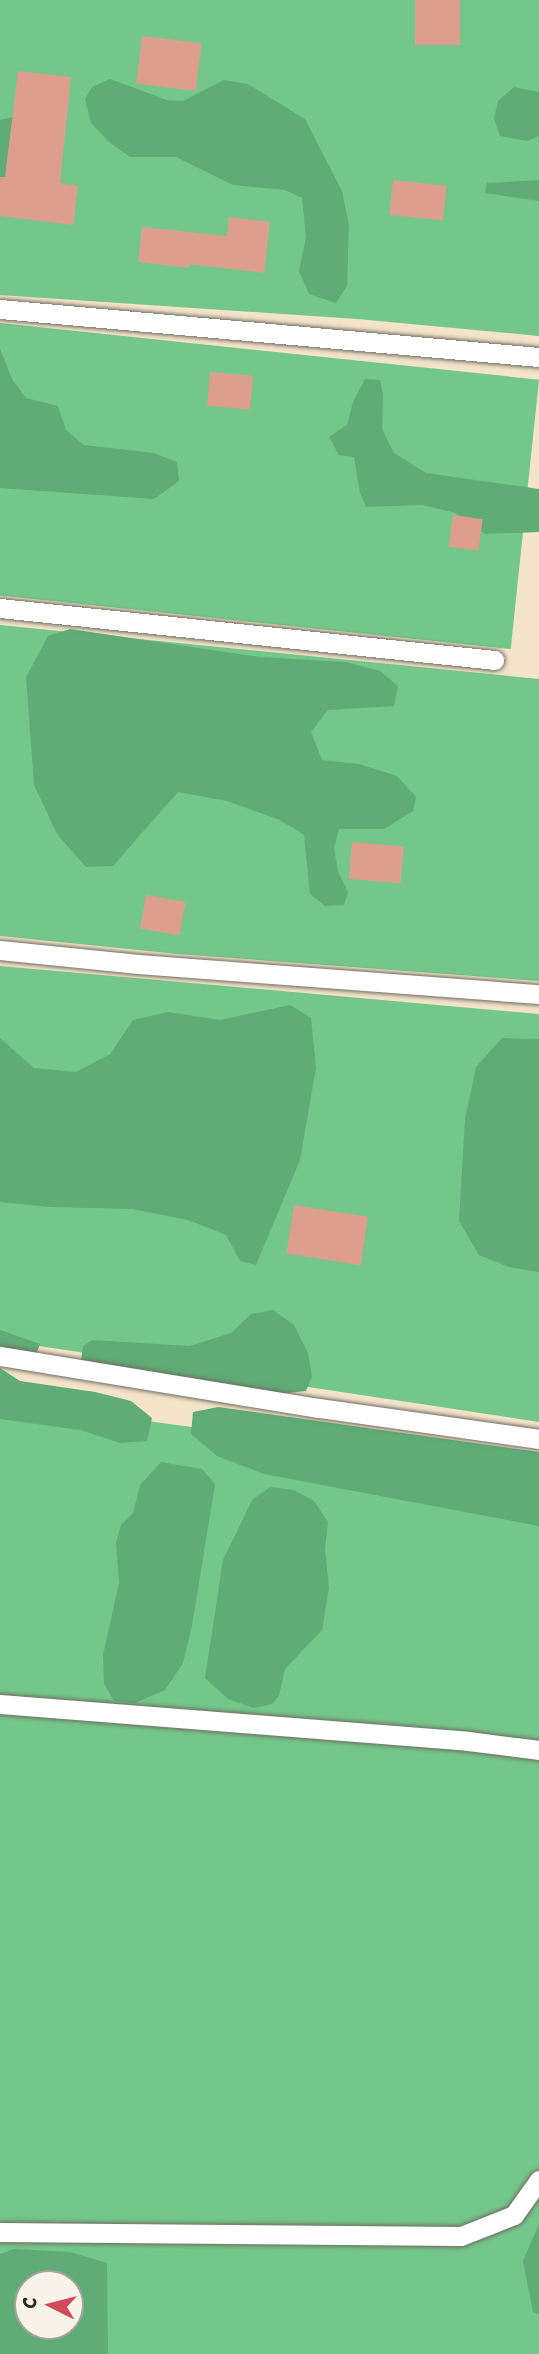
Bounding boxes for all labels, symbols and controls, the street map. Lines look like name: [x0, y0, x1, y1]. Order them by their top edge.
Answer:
north arrow: [14, 2270, 84, 2340]
text: С: [17, 2296, 43, 2310]

